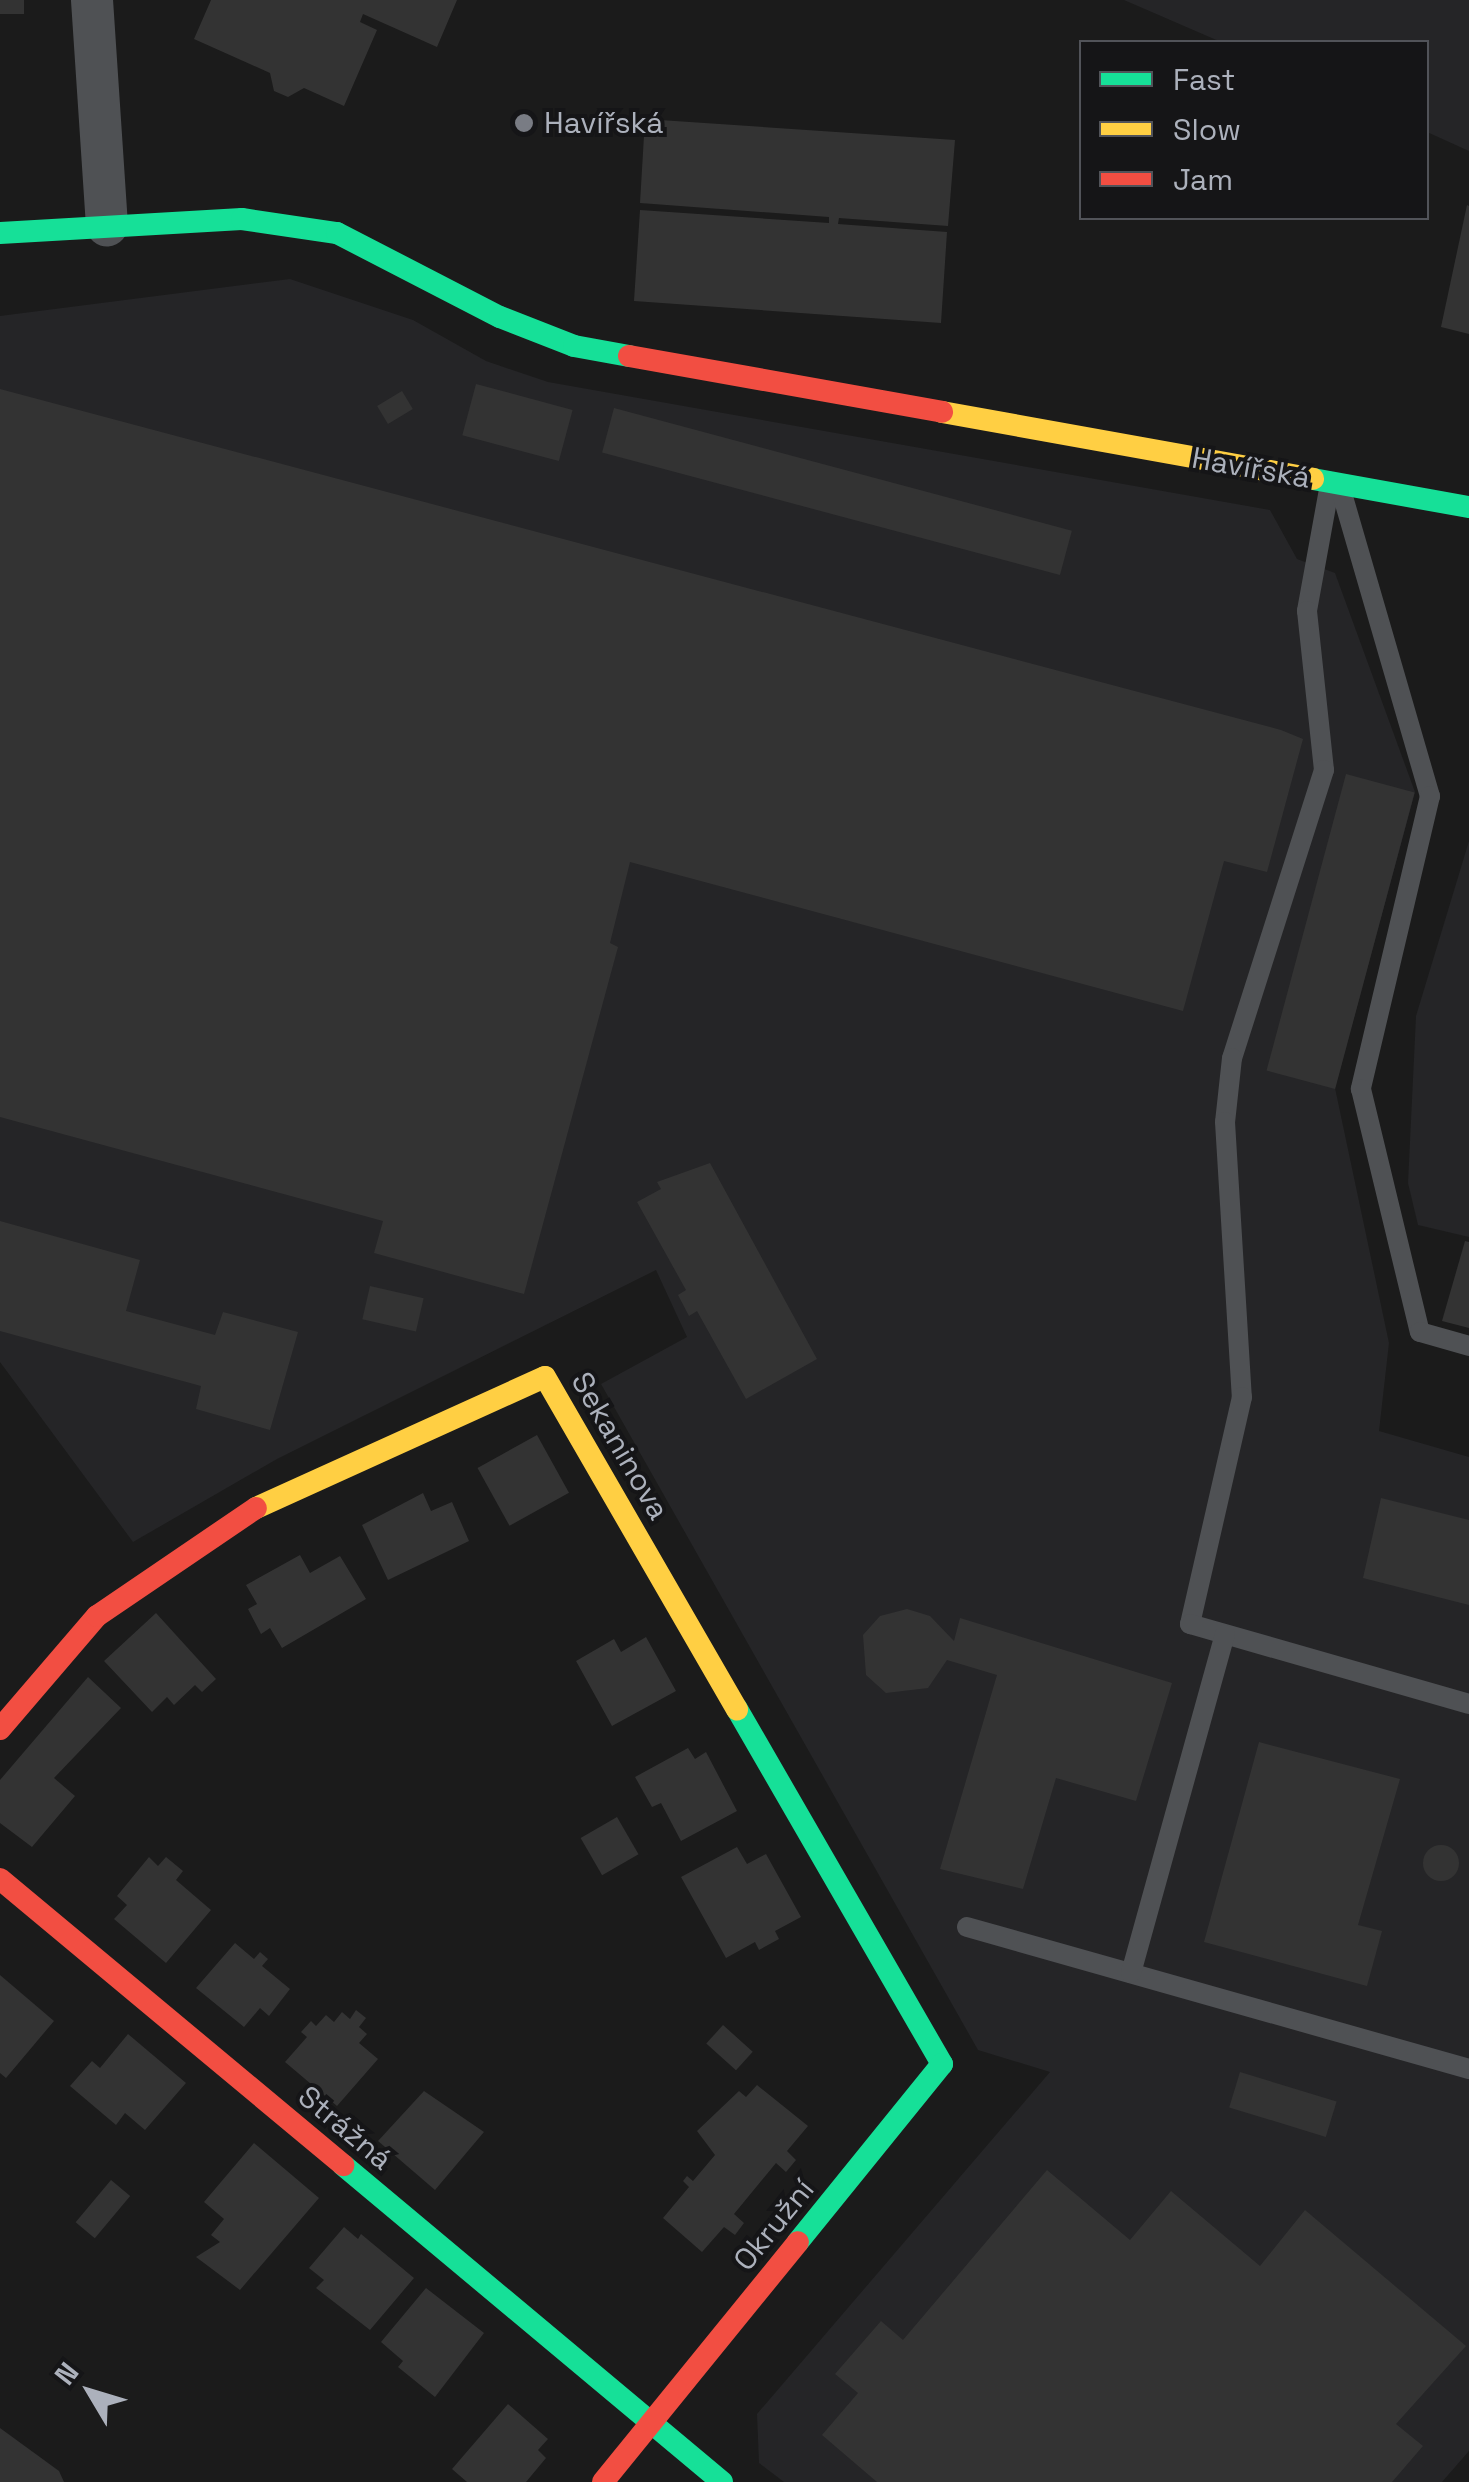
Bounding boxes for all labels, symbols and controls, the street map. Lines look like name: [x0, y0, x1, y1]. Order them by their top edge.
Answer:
legend: [1079, 40, 1429, 220]
text: Fast: [1173, 60, 1235, 99]
place label: Havířská: [544, 105, 664, 141]
text: Slow: [1173, 110, 1241, 149]
marker: Havířská: [513, 112, 535, 134]
text: Jam: [1173, 160, 1233, 199]
street label: Havířská: [1189, 440, 1313, 496]
street label: Sekaninova: [563, 1366, 677, 1526]
street label: Strážná: [291, 2078, 399, 2178]
street label: Okružní: [726, 2172, 822, 2278]
north arrow: [40, 2342, 140, 2442]
text: N: [46, 2355, 86, 2392]

